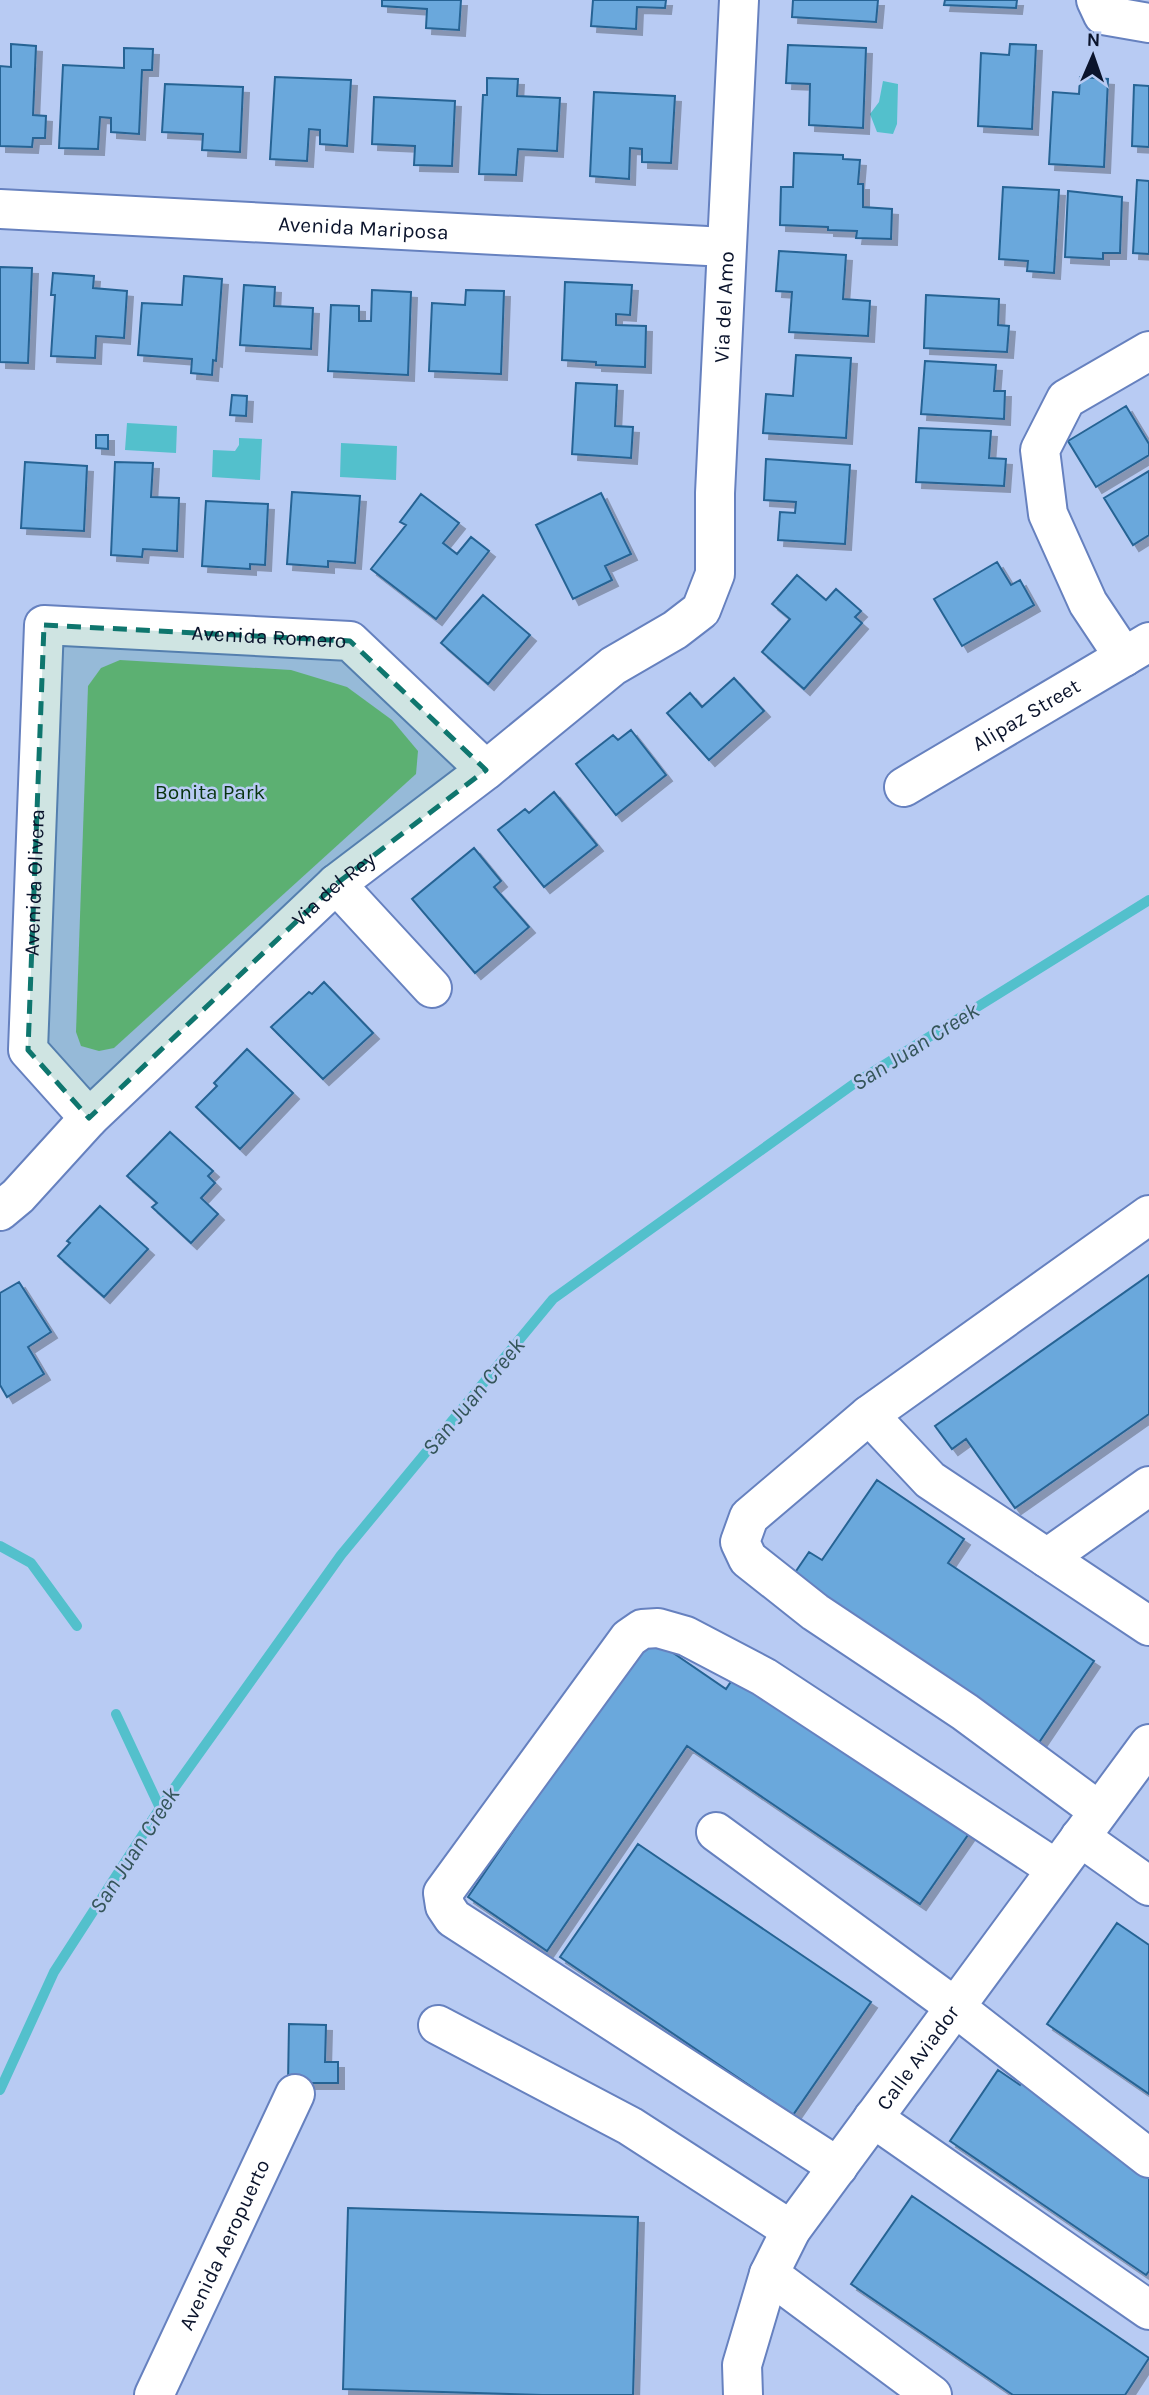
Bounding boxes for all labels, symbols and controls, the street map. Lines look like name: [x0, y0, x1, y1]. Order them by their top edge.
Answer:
north arrow: [1058, 21, 1128, 91]
text: N: [1086, 29, 1101, 51]
street label: Avenida Mariposa: [278, 212, 449, 244]
street label: Via del Amo: [709, 251, 739, 364]
street label: Avenida Romero: [191, 621, 347, 653]
street label: Alipaz Street: [968, 674, 1084, 756]
park label: Bonita Park: [155, 780, 265, 804]
street label: Avenida Olivera: [20, 808, 49, 956]
street label: Via del Rey: [287, 846, 380, 931]
water label: San Juan Creek: [847, 996, 984, 1096]
water label: San Juan Creek: [416, 1332, 531, 1461]
water label: San Juan Creek: [84, 1782, 185, 1918]
street label: Calle Aviador: [872, 2001, 964, 2115]
street label: Avenida Aeropuerto: [174, 2156, 275, 2334]

